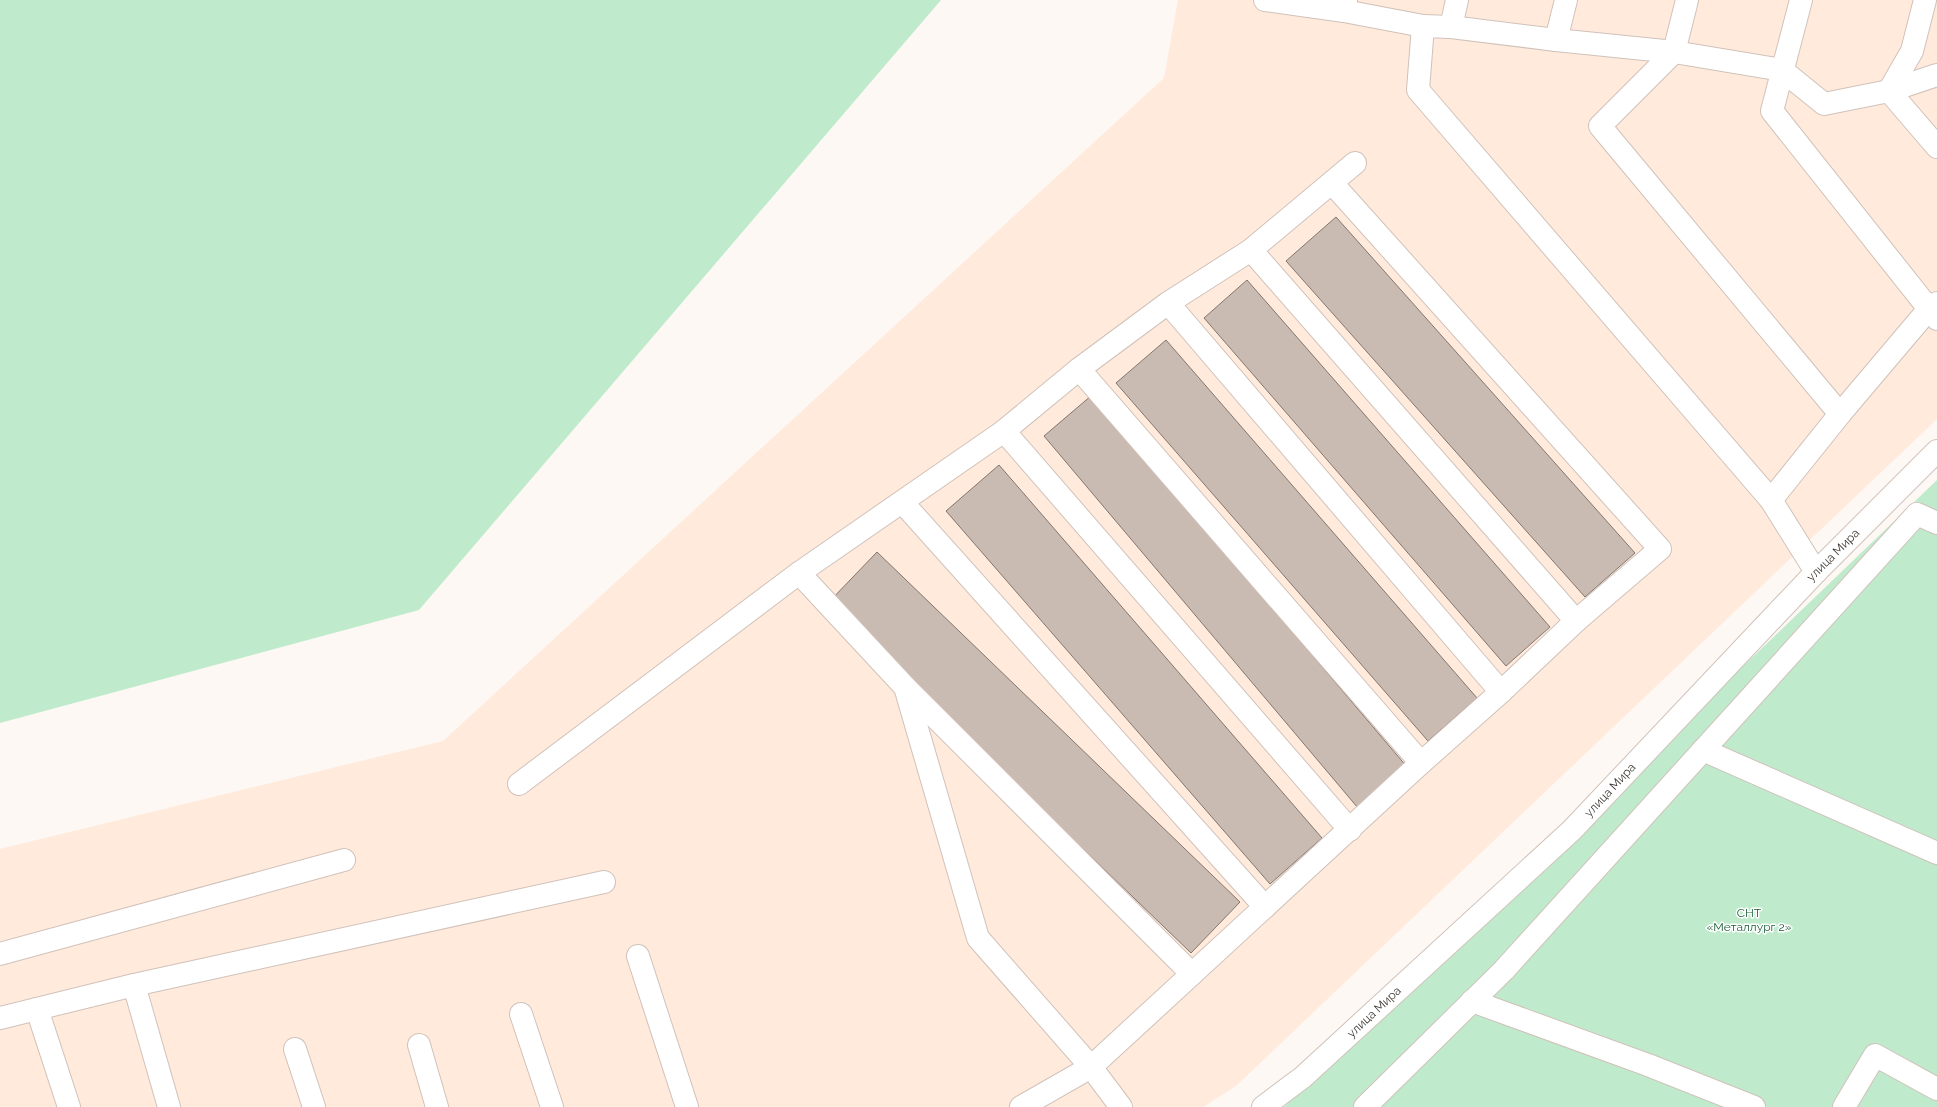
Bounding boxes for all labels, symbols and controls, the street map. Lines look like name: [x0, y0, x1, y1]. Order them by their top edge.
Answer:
street label: улица Мира: [1804, 526, 1862, 584]
street label: улица Мира: [1581, 760, 1639, 820]
park label: СНТ «Металлург 2»: [1706, 906, 1792, 934]
street label: улица Мира: [1344, 983, 1404, 1041]

